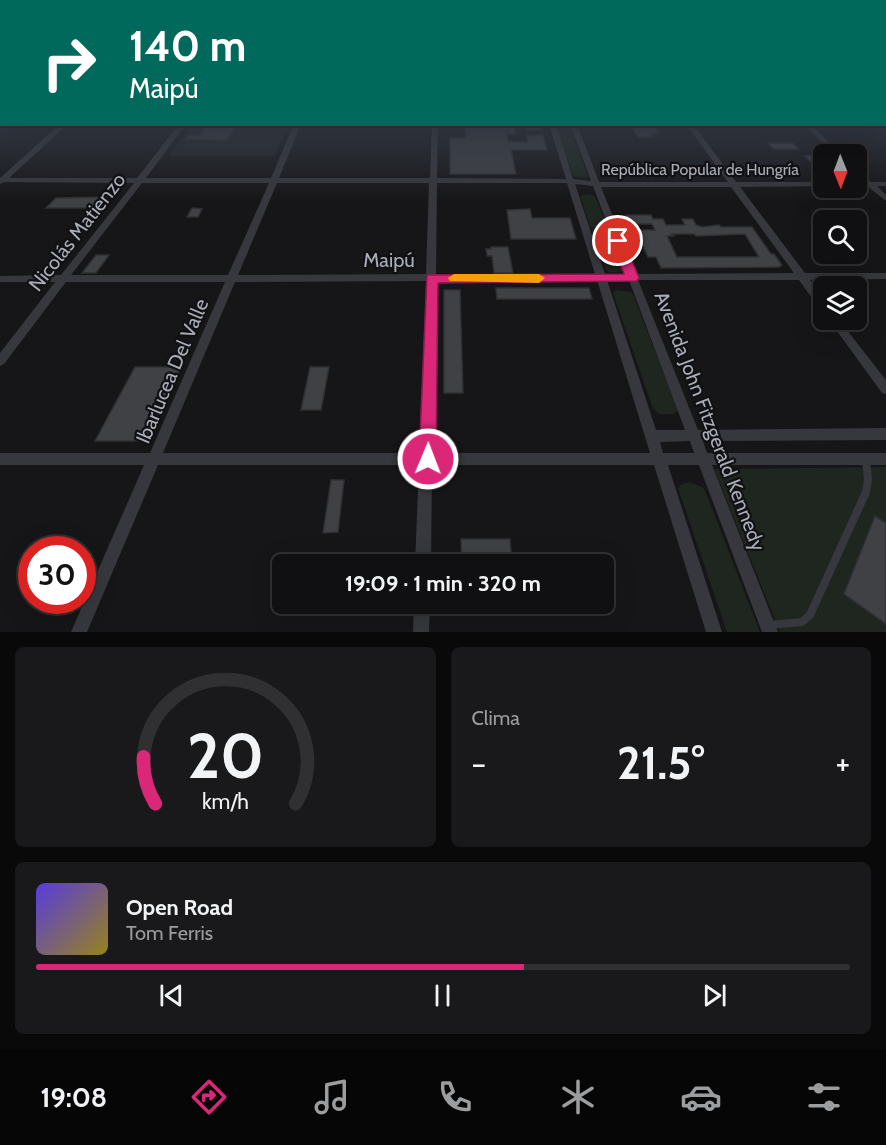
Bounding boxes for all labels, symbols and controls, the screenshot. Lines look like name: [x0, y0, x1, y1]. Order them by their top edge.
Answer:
text: 140 m: [129, 20, 246, 72]
icon: right: [30, 24, 108, 102]
text: Maipú: [129, 72, 199, 105]
north arrow: [813, 144, 867, 198]
map controls: [813, 144, 867, 330]
street label: República Popular de Hungría: [601, 160, 799, 179]
street label: Nicolás Matienzo: [23, 168, 131, 296]
button: search: [813, 210, 867, 264]
pin: [592, 215, 643, 266]
icon: arrive: [601, 224, 634, 257]
street label: Maipú: [363, 248, 415, 272]
button: layers: [813, 276, 867, 330]
street label: Avenida John Fitzgerald Kennedy: [649, 288, 771, 554]
street label: Ibarlucea Del Valle: [131, 295, 213, 447]
position arrow: [396, 427, 460, 491]
speed limit sign: 30: [18, 536, 96, 614]
text: 19:09 · 1 min · 320 m: [345, 570, 541, 597]
text: Clima: [472, 706, 520, 730]
text: 20: [187, 718, 264, 794]
text: 21.5°: [617, 736, 705, 790]
text: −: [472, 743, 486, 783]
text: +: [835, 743, 850, 783]
text: km/h: [202, 788, 249, 814]
text: Open Road: [126, 894, 233, 921]
text: Tom Ferris: [126, 921, 213, 945]
icon: previous: [155, 979, 188, 1012]
icon: pause: [426, 979, 459, 1012]
icon: next: [698, 979, 731, 1012]
icon: directions: [188, 1076, 230, 1118]
icon: music: [311, 1076, 353, 1118]
icon: phone: [434, 1076, 476, 1118]
icon: climate: [557, 1076, 599, 1118]
icon: car: [680, 1076, 722, 1118]
icon: filters: [803, 1076, 845, 1118]
text: 19:08: [41, 1081, 107, 1114]

